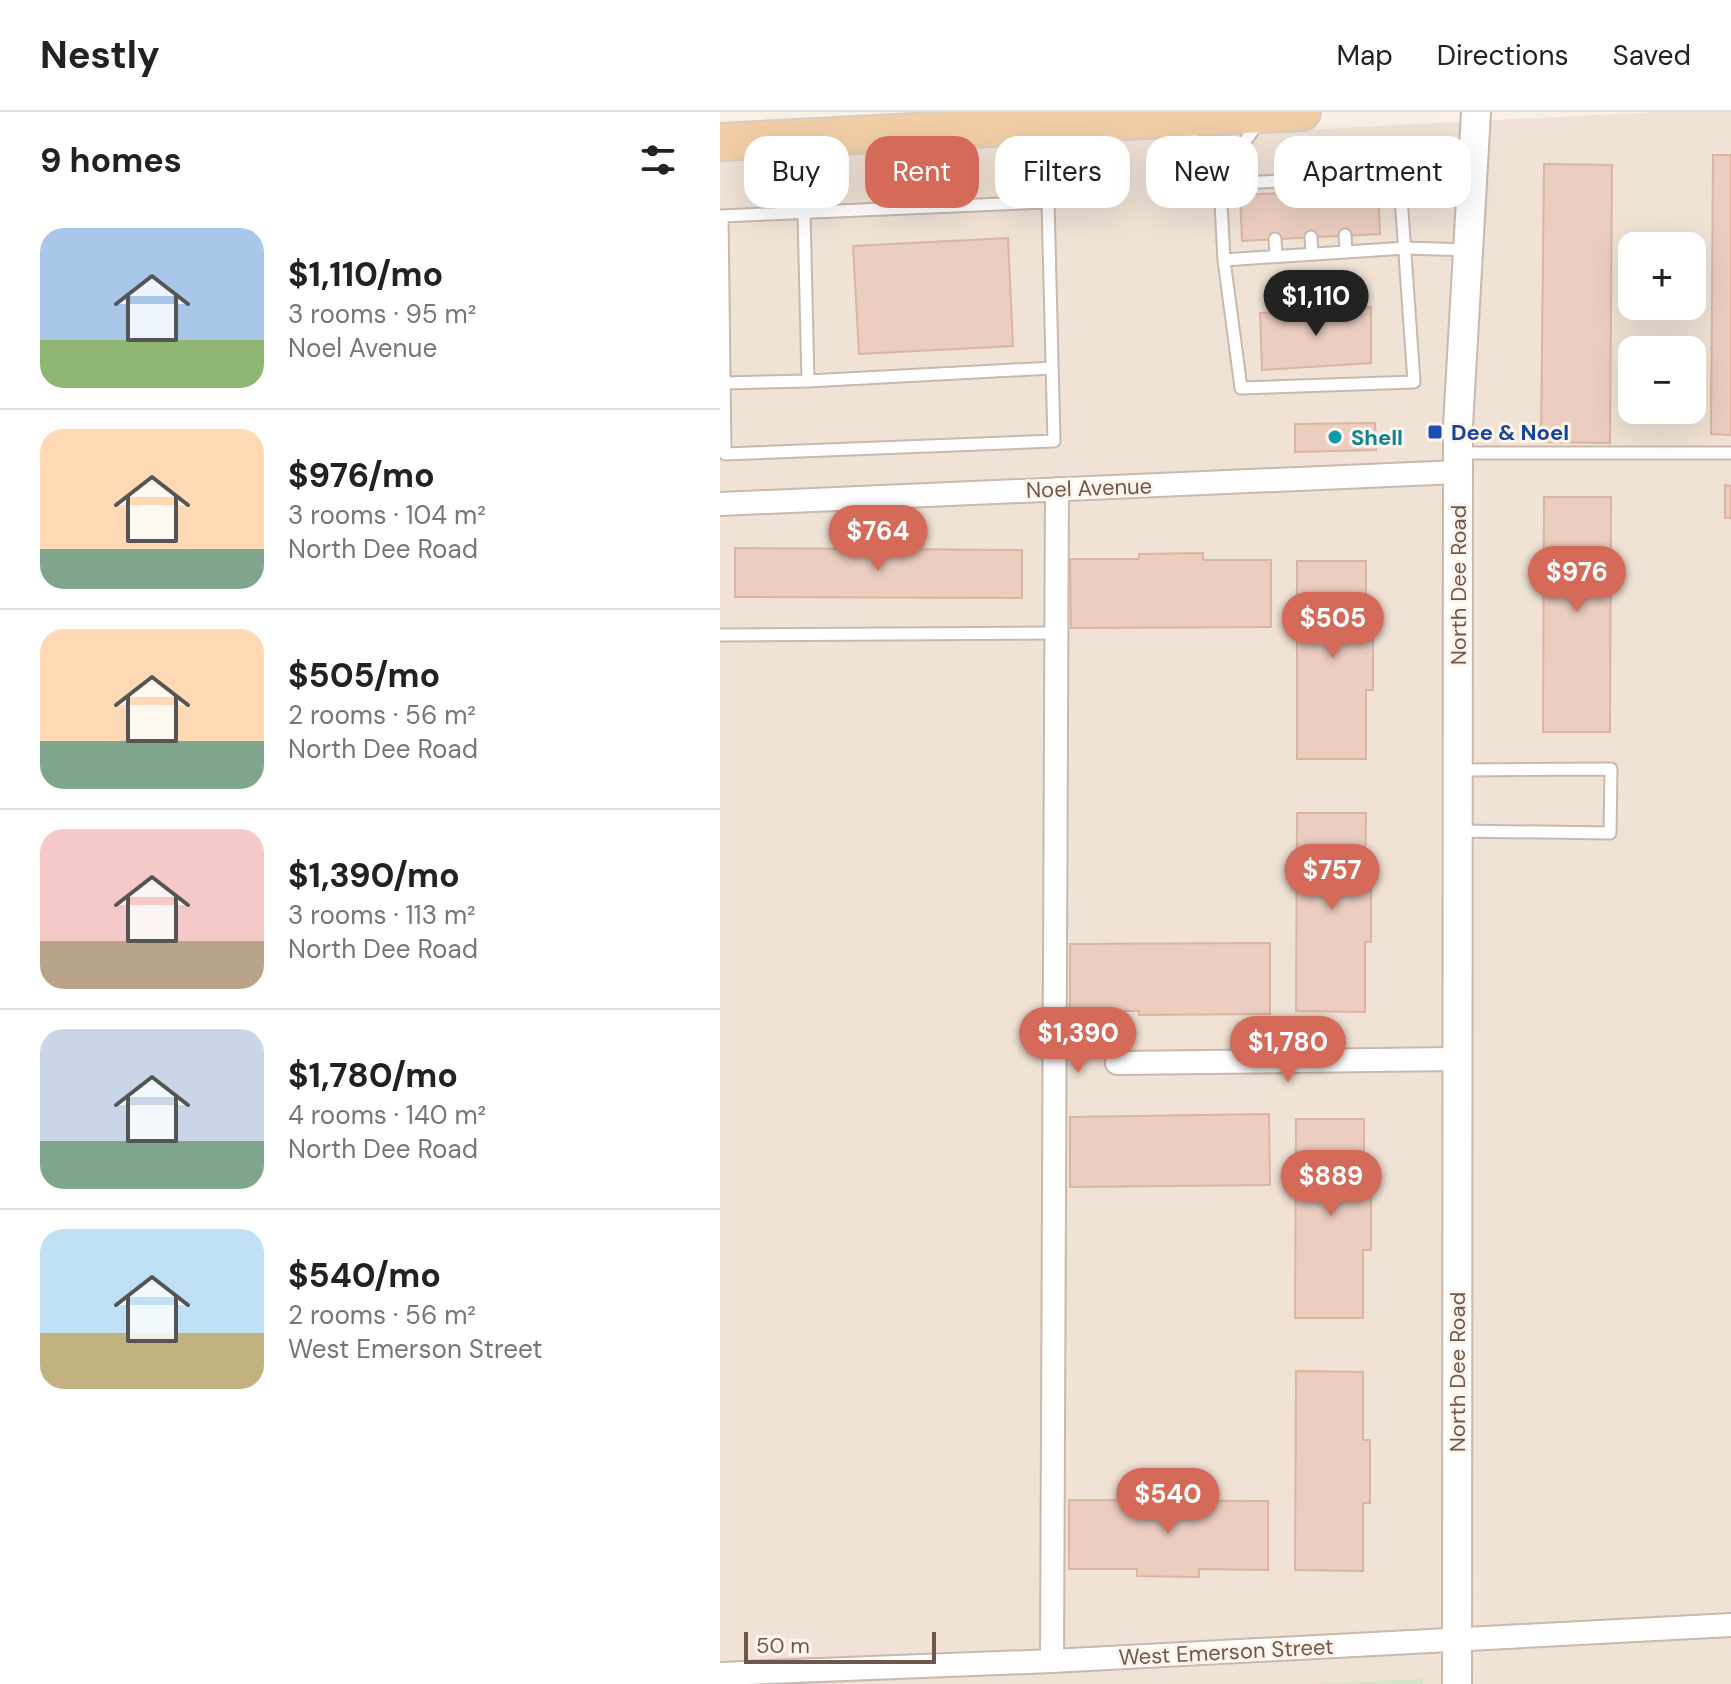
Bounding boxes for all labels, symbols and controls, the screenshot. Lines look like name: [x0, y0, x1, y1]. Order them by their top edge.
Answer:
text: Nestly: [40, 30, 160, 80]
text: Map: [1336, 37, 1393, 74]
text: Directions: [1437, 37, 1569, 74]
text: Saved: [1613, 37, 1691, 74]
chip: Buy: [744, 136, 849, 208]
chip: Rent: [865, 136, 979, 208]
chip: Filters: [995, 136, 1130, 208]
chip: New: [1146, 136, 1258, 208]
chip: Apartment: [1274, 136, 1471, 208]
text: 9 homes: [40, 138, 182, 183]
icon: filters: [636, 138, 680, 182]
map controls: [1618, 232, 1706, 424]
button: +: [1618, 232, 1706, 320]
text: $1,110/mo: [288, 252, 443, 297]
icon: home: [104, 260, 200, 356]
pin: $1,110: [1251, 270, 1381, 338]
text: $1,110: [1282, 279, 1350, 313]
text: 3 rooms · 95 m²: [288, 297, 476, 331]
text: Noel Avenue: [288, 331, 437, 365]
button: −: [1618, 336, 1706, 424]
place label: Dee & Noel: [1451, 418, 1569, 447]
place label: Shell: [1351, 423, 1403, 452]
marker: Dee & Noel: [1426, 423, 1444, 441]
marker: Shell: [1326, 428, 1344, 446]
text: $976/mo: [288, 453, 435, 498]
icon: home: [104, 461, 200, 557]
street label: Noel Avenue: [1025, 471, 1153, 505]
text: 3 rooms · 104 m²: [288, 498, 486, 532]
pin: $764: [831, 505, 925, 573]
street label: North Dee Road: [1444, 505, 1473, 665]
text: $764: [847, 514, 909, 548]
text: North Dee Road: [288, 532, 478, 566]
pin: $976: [1530, 546, 1624, 614]
text: $976: [1546, 555, 1608, 589]
pin: $505: [1286, 592, 1380, 660]
text: $505: [1300, 601, 1366, 635]
text: $505/mo: [288, 653, 440, 698]
icon: home: [104, 661, 200, 757]
text: 2 rooms · 56 m²: [288, 698, 476, 732]
text: North Dee Road: [288, 732, 478, 766]
pin: $757: [1285, 844, 1379, 912]
text: $1,390/mo: [288, 853, 460, 898]
text: $757: [1302, 853, 1362, 887]
icon: home: [104, 861, 200, 957]
text: 3 rooms · 113 m²: [288, 898, 476, 932]
text: North Dee Road: [288, 932, 478, 966]
pin: $1,390: [1013, 1007, 1143, 1075]
text: $1,390: [1037, 1016, 1119, 1050]
pin: $1,780: [1223, 1016, 1353, 1084]
text: $1,780: [1248, 1025, 1328, 1059]
text: $1,780/mo: [288, 1053, 458, 1098]
icon: home: [104, 1061, 200, 1157]
text: 4 rooms · 140 m²: [288, 1098, 486, 1132]
text: North Dee Road: [288, 1132, 478, 1166]
pin: $889: [1284, 1150, 1378, 1218]
text: $889: [1299, 1159, 1363, 1193]
text: $540/mo: [288, 1253, 441, 1298]
icon: home: [104, 1261, 200, 1357]
street label: North Dee Road: [1443, 1292, 1472, 1452]
text: 2 rooms · 56 m²: [288, 1298, 476, 1332]
text: West Emerson Street: [288, 1332, 542, 1366]
pin: $540: [1121, 1468, 1215, 1536]
text: $540: [1134, 1477, 1202, 1511]
scale bar: [744, 1628, 936, 1664]
text: 50 m: [756, 1631, 810, 1660]
street label: West Emerson Street: [1118, 1632, 1334, 1672]

